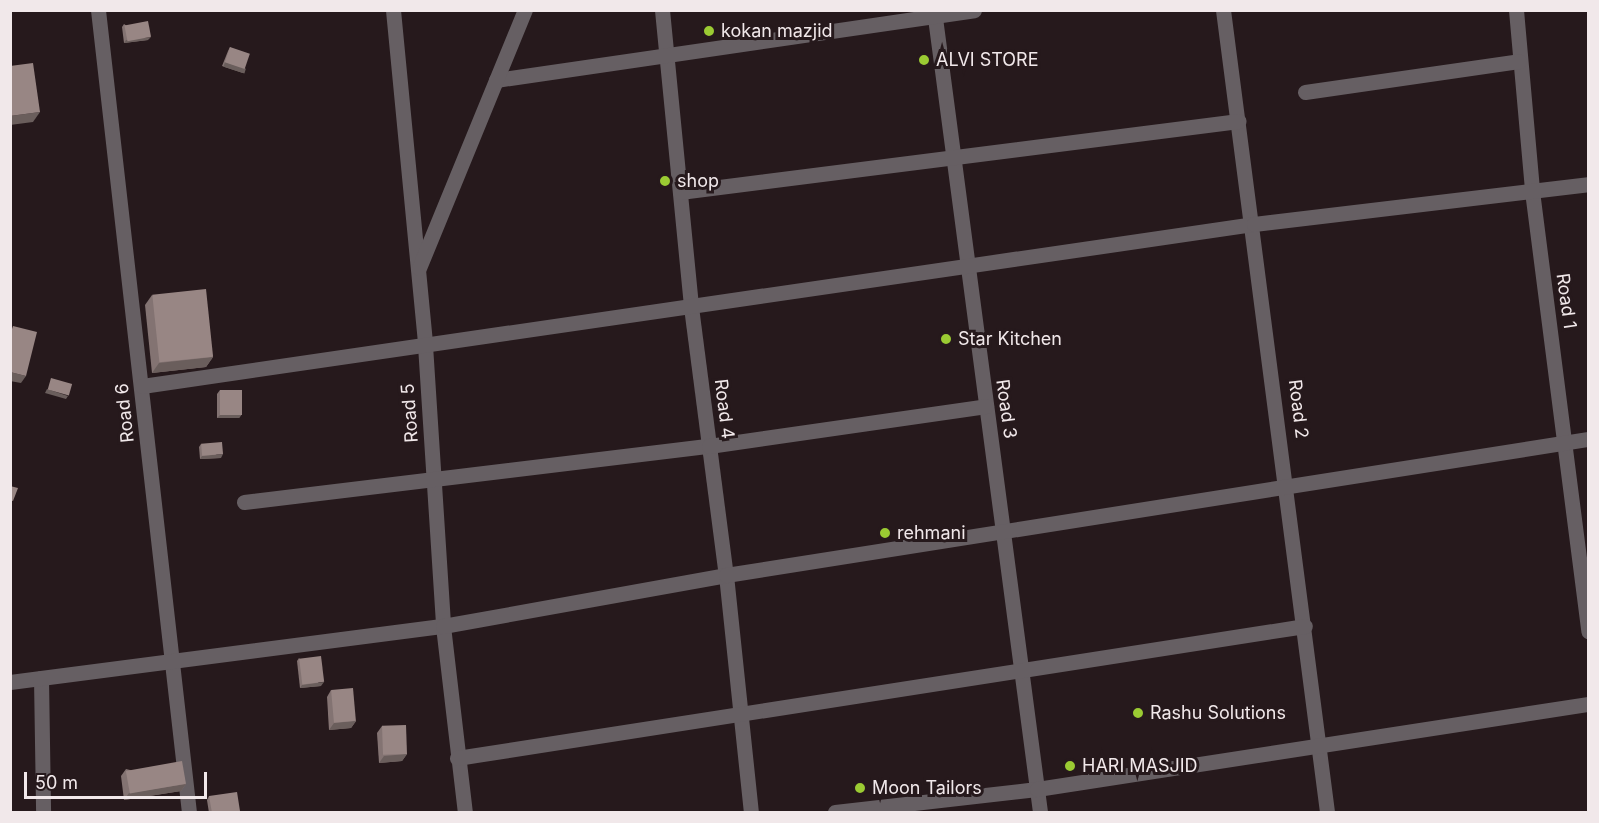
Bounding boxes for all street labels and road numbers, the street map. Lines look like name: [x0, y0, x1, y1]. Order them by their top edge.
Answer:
street label: Road 1: [1551, 272, 1581, 330]
street label: Road 4: [710, 378, 738, 440]
street label: Road 3: [991, 378, 1021, 440]
street label: Road 2: [1284, 378, 1312, 440]
street label: Road 6: [111, 382, 139, 444]
street label: Road 5: [397, 383, 423, 443]

